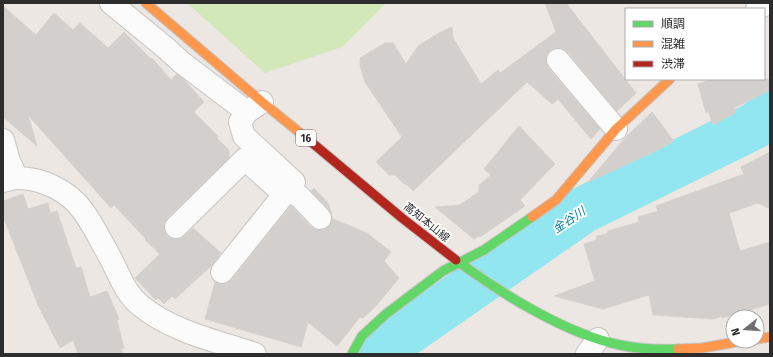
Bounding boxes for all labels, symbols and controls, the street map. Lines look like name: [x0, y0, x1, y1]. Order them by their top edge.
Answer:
legend: [625, 8, 765, 80]
text: 順調: [661, 17, 685, 31]
text: 混雑: [661, 37, 685, 51]
text: 渋滞: [661, 57, 685, 71]
road number: 16: [296, 130, 316, 146]
street label: 高知本山線: [401, 200, 452, 245]
water label: 金谷川: [550, 203, 589, 236]
north arrow: [725, 309, 765, 349]
text: N: [729, 326, 743, 337]

